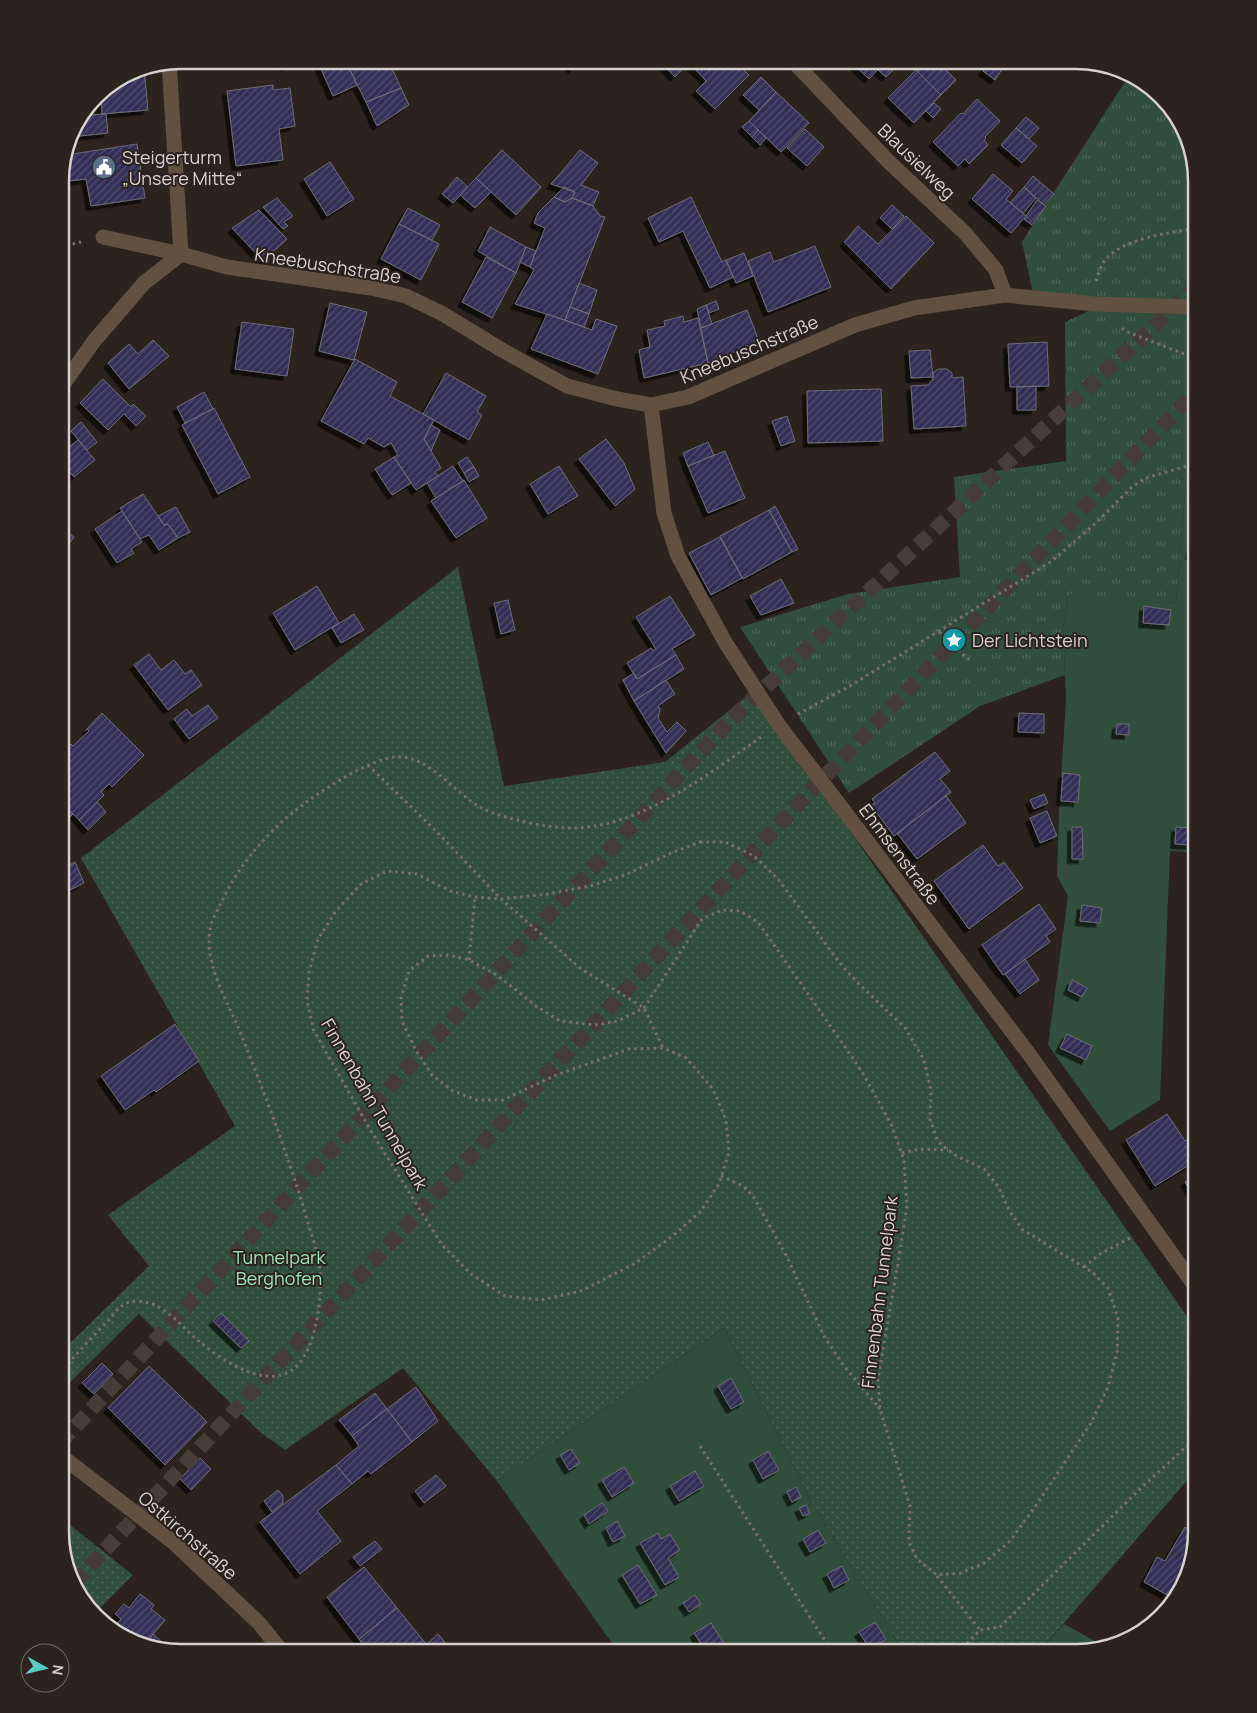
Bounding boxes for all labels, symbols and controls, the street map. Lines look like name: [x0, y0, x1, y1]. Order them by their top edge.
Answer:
street label: Blausielweg: [873, 118, 961, 204]
place label: Steigerturm „Unsere Mitte“: [122, 145, 242, 190]
public building icon: Steigerturm „Unsere Mitte“: [91, 154, 117, 180]
street label: Kneebuschstraße: [253, 242, 403, 288]
street label: Kneebuschstraße: [676, 309, 822, 389]
place icon: Der Lichtstein: [941, 627, 967, 653]
place label: Der Lichtstein: [972, 628, 1088, 652]
street label: Ehmsenstraße: [854, 799, 946, 909]
street label: Finnenbahn Tunnelpark: [316, 1014, 434, 1195]
street label: Finnenbahn Tunnelpark: [855, 1193, 903, 1390]
park label: Tunnelpark Berghofen: [233, 1245, 326, 1290]
street label: Ostkirchstraße: [133, 1485, 243, 1585]
north arrow: [20, 1643, 70, 1693]
text: N: [48, 1664, 68, 1676]

